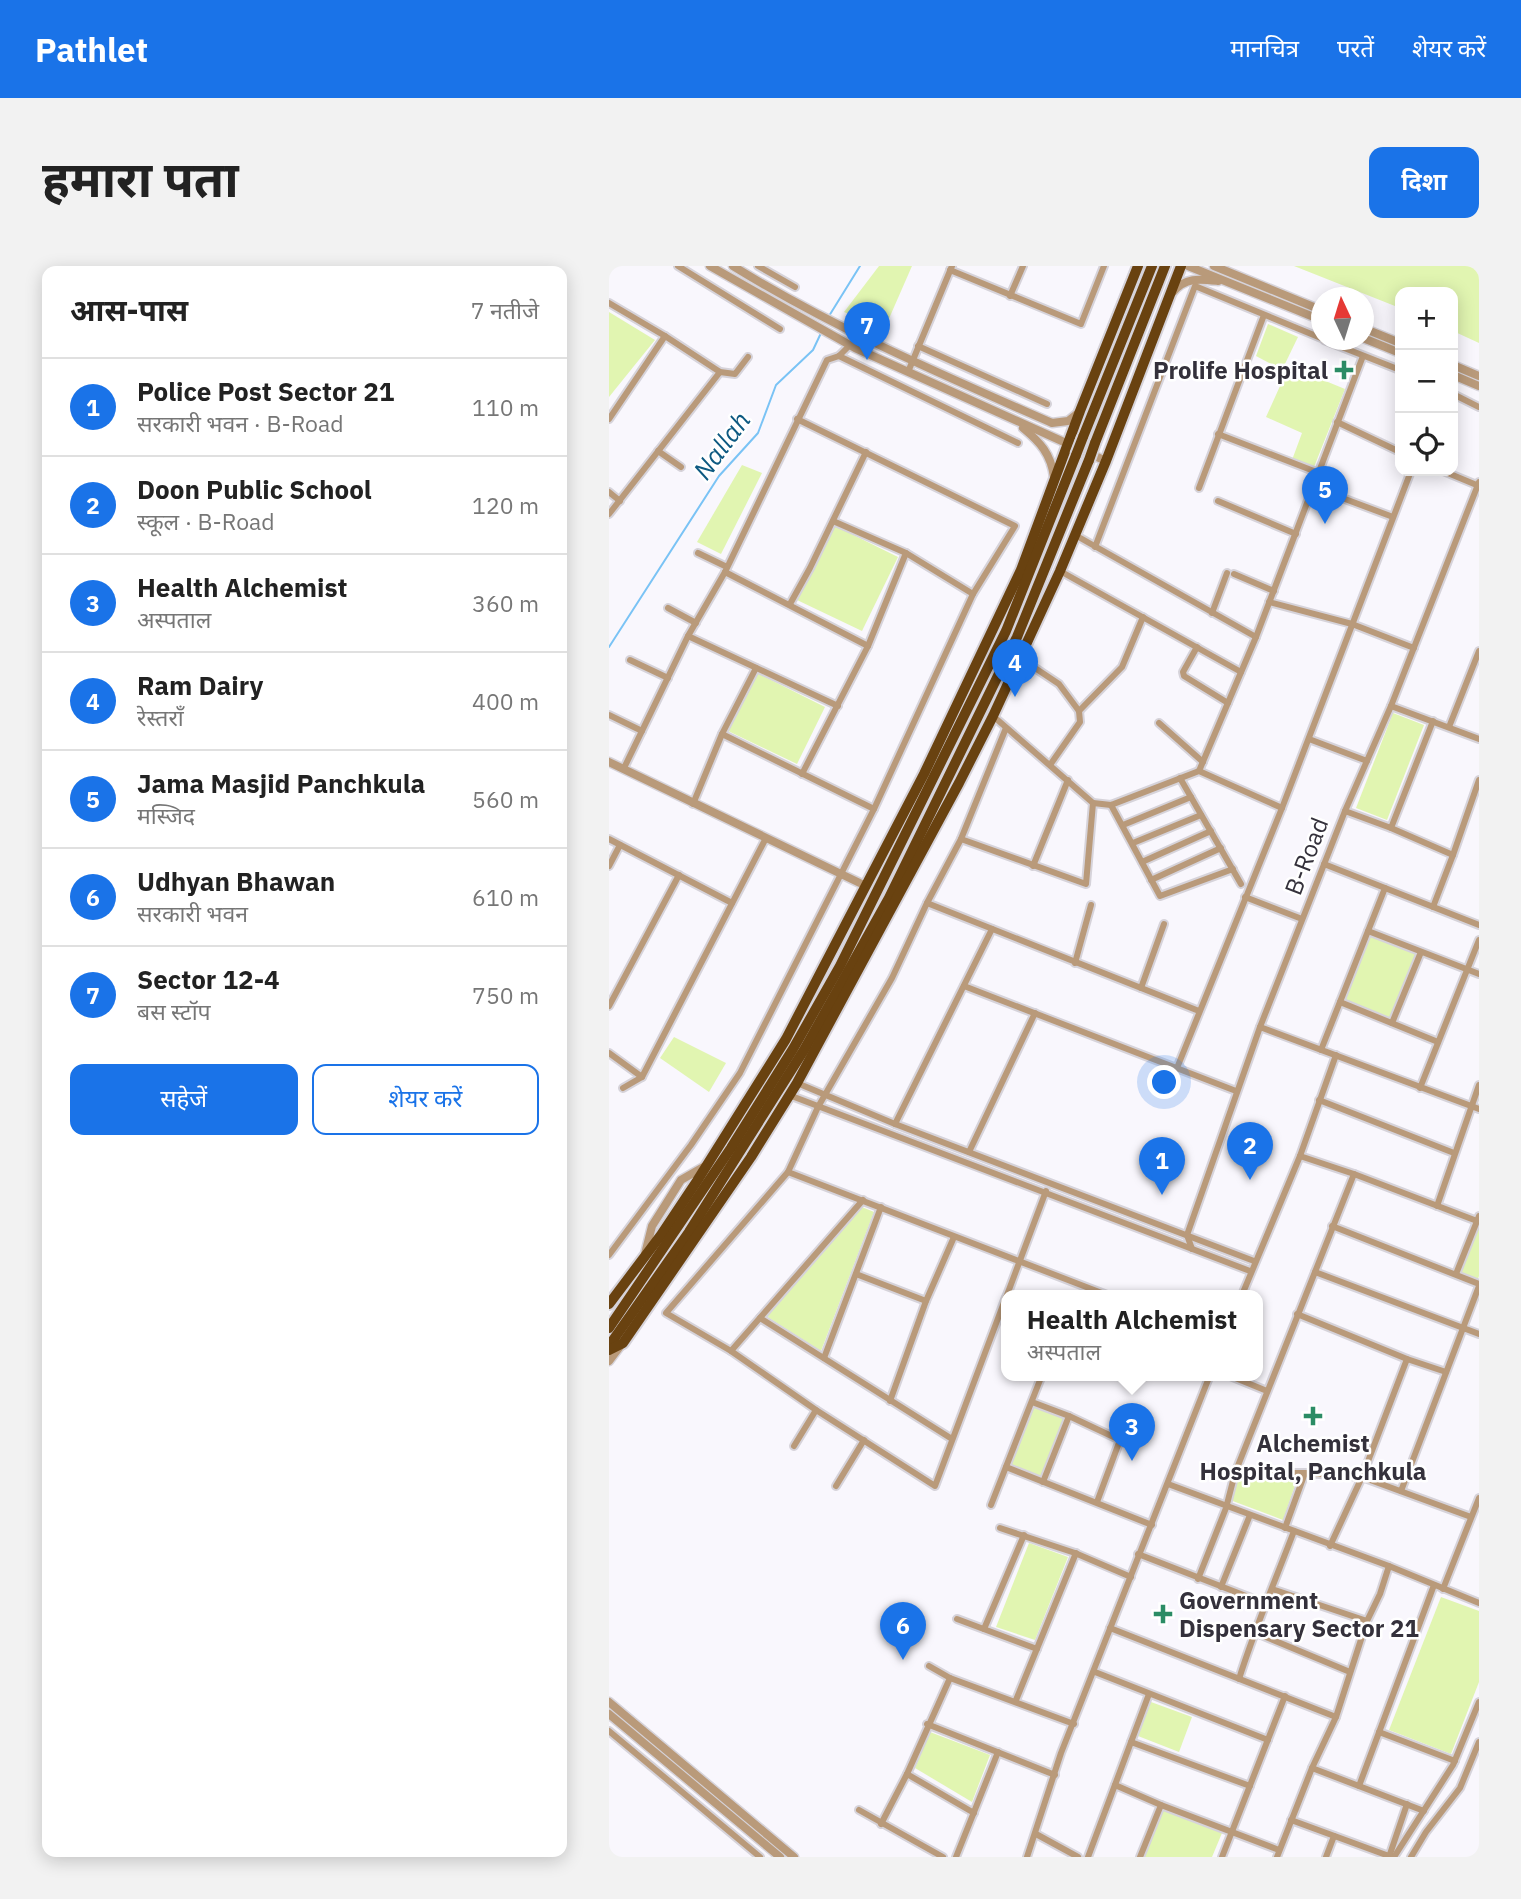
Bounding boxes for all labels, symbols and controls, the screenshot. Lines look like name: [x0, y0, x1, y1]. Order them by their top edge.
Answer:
text: Pathlet: [35, 28, 148, 71]
text: मानचित्र: [1230, 32, 1299, 64]
text: परतें: [1337, 32, 1374, 64]
text: शेयर करें: [1412, 32, 1486, 64]
text: हमारा पता: [42, 147, 239, 210]
button: दिशा: [1369, 147, 1479, 218]
north arrow: [1311, 287, 1374, 350]
map controls: [1395, 287, 1458, 476]
button: +: [1395, 287, 1458, 350]
text: आस-पास: [70, 290, 188, 329]
text: 7 नतीजे: [471, 295, 539, 325]
pin: 7: [844, 302, 890, 360]
button: −: [1395, 350, 1458, 413]
place label: Prolife Hospital: [1153, 354, 1328, 386]
marker: Prolife Hospital: [1334, 360, 1354, 380]
text: Police Post Sector 21: [137, 374, 394, 408]
text: 1: [86, 392, 100, 422]
text: 110 m: [472, 392, 539, 422]
water label: Nallah: [685, 404, 757, 486]
text: सरकारी भवन · B-Road: [137, 408, 344, 438]
button: locate: [1395, 413, 1458, 476]
pin: 5: [1302, 466, 1348, 524]
text: Doon Public School: [137, 472, 372, 506]
text: 2: [86, 490, 100, 520]
text: 120 m: [472, 490, 539, 520]
text: स्कूल · B-Road: [137, 506, 275, 536]
text: Health Alchemist: [137, 570, 347, 604]
text: 3: [86, 588, 100, 618]
text: 360 m: [472, 588, 539, 618]
text: अस्पताल: [137, 604, 211, 634]
pin: 4: [992, 639, 1038, 697]
text: Ram Dairy: [137, 668, 263, 702]
text: 4: [86, 686, 100, 716]
text: 400 m: [472, 686, 539, 716]
text: रेस्तराँ: [137, 702, 184, 732]
text: Jama Masjid Panchkula: [137, 766, 425, 800]
text: 5: [86, 784, 100, 814]
text: 560 m: [472, 784, 539, 814]
text: मस्जिद: [137, 800, 195, 830]
street label: B-Road: [1277, 813, 1335, 899]
text: Udhyan Bhawan: [137, 864, 335, 898]
text: 6: [86, 882, 100, 912]
text: 610 m: [472, 882, 539, 912]
text: सरकारी भवन: [137, 898, 248, 928]
text: Sector 12-4: [137, 962, 280, 996]
text: 7: [86, 980, 100, 1010]
text: 750 m: [472, 980, 539, 1010]
text: बस स्टॉप: [137, 996, 211, 1026]
button: सहेजें: [70, 1064, 298, 1135]
button: शेयर करें: [312, 1064, 539, 1135]
your location: [1147, 1065, 1181, 1099]
pin: 2: [1227, 1122, 1273, 1180]
pin: 1: [1139, 1137, 1185, 1195]
popup: [1001, 1290, 1263, 1381]
text: Health Alchemist: [1027, 1302, 1237, 1336]
text: अस्पताल: [1027, 1336, 1101, 1366]
pin: 3: [1109, 1403, 1155, 1461]
marker: Alchemist Hospital, Panchkula: [1303, 1406, 1323, 1426]
place label: Alchemist Hospital, Panchkula: [1200, 1427, 1426, 1487]
place label: Government Dispensary Sector 21: [1179, 1584, 1419, 1644]
pin: 6: [880, 1602, 926, 1660]
marker: Government Dispensary Sector 21: [1153, 1604, 1173, 1624]

